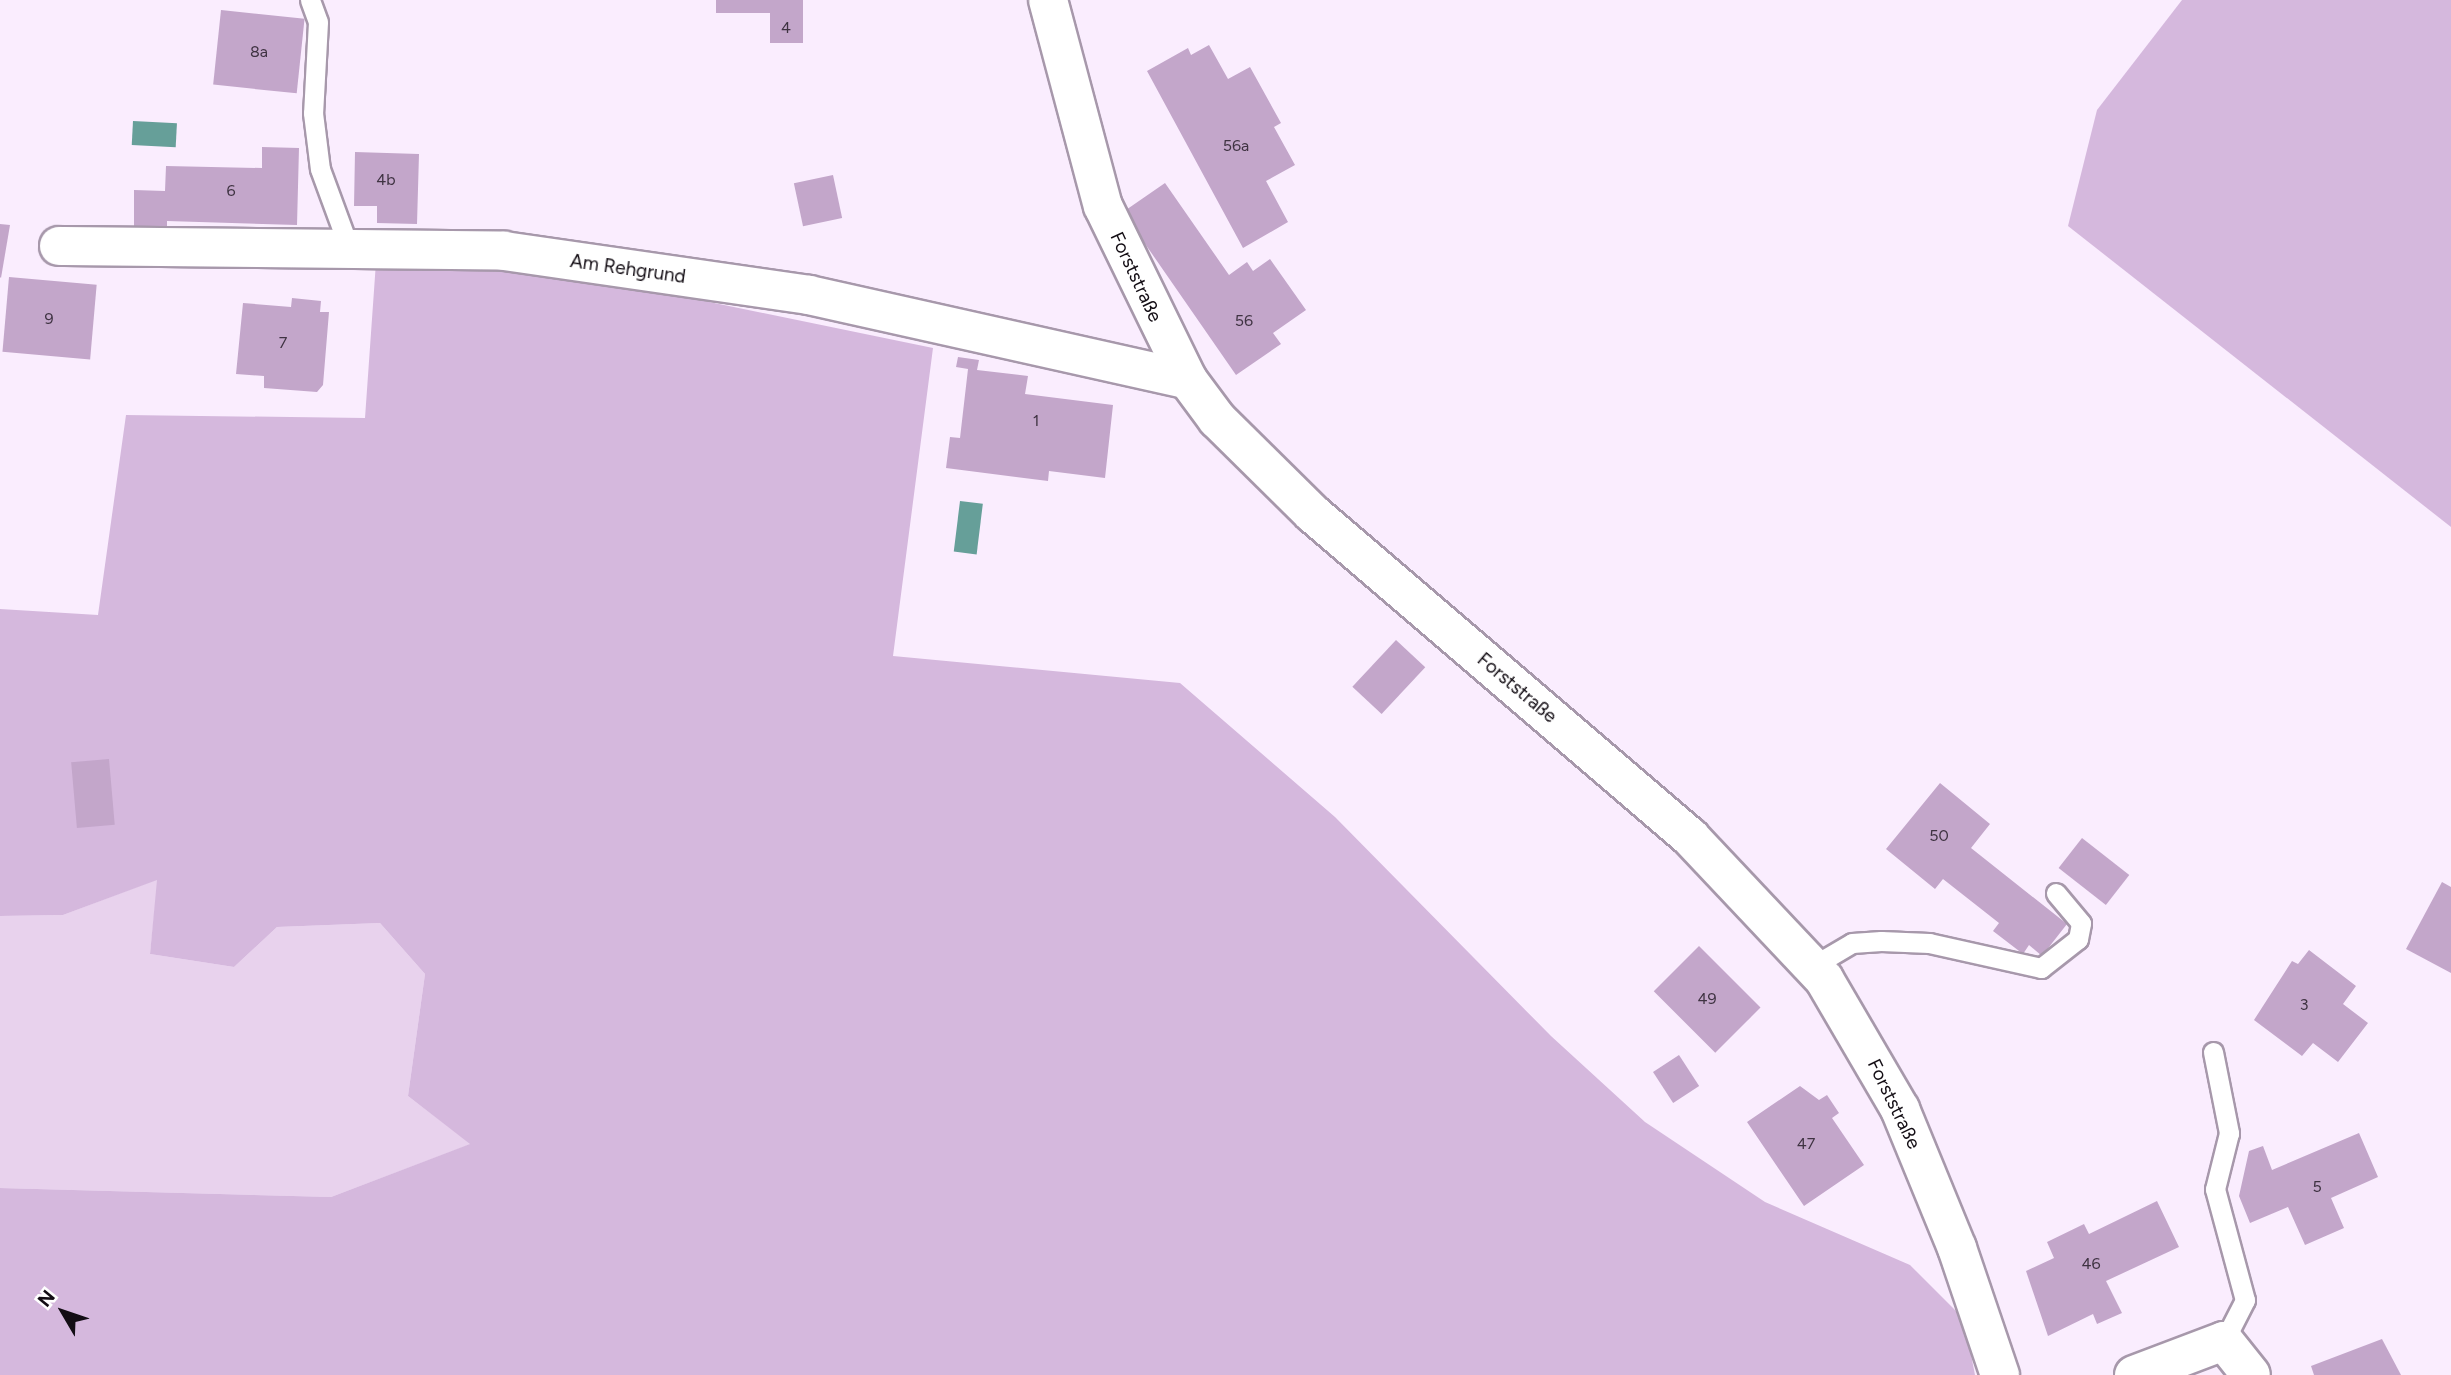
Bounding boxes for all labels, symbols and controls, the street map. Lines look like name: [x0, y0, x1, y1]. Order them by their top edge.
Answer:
house number: 4: [781, 18, 791, 38]
house number: 8a: [250, 42, 268, 62]
house number: 56a: [1223, 136, 1249, 156]
house number: 4b: [376, 170, 396, 190]
house number: 6: [226, 181, 236, 201]
street label: Forststraße: [1105, 228, 1167, 326]
street label: Am Rehgrund: [569, 250, 687, 288]
house number: 9: [44, 309, 54, 329]
house number: 56: [1235, 311, 1253, 331]
house number: 7: [279, 333, 287, 353]
house number: 1: [1033, 411, 1039, 431]
street label: Forststraße: [1473, 648, 1561, 728]
house number: 50: [1929, 826, 1949, 846]
house number: 49: [1698, 989, 1716, 1009]
house number: 3: [2300, 995, 2308, 1015]
street label: Forststraße: [1863, 1055, 1925, 1153]
house number: 47: [1797, 1134, 1815, 1154]
house number: 5: [2312, 1177, 2322, 1197]
house number: 46: [2082, 1254, 2100, 1274]
north arrow: [28, 1277, 98, 1347]
text: N: [33, 1286, 60, 1311]

